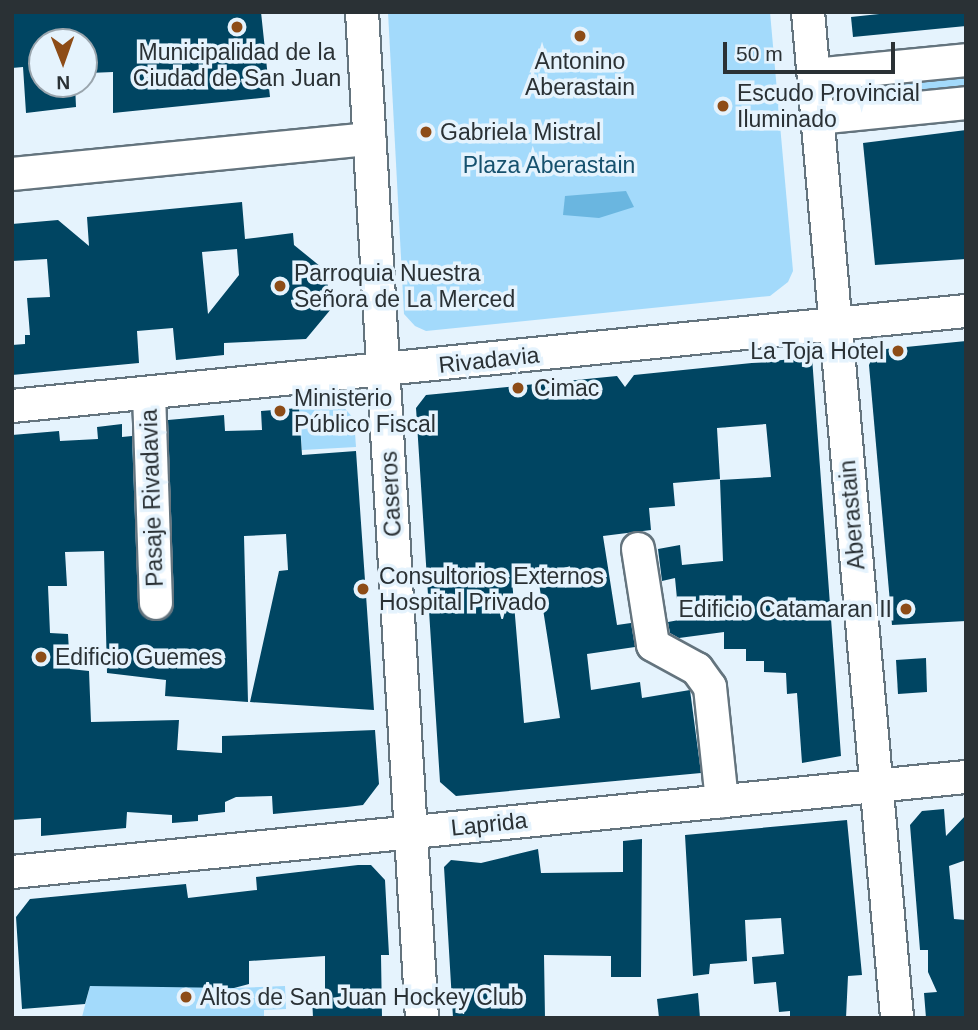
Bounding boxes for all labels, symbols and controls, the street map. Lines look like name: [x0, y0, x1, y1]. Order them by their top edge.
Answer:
marker: Municipalidad de la Ciudad de San Juan: [229, 19, 245, 35]
north arrow: [28, 28, 98, 98]
marker: Antonino Aberastain: [572, 28, 588, 44]
scale bar: [726, 28, 898, 72]
place label: Municipalidad de la Ciudad de San Juan: [133, 38, 341, 92]
text: 50 m: [736, 42, 783, 65]
place label: Antonino Aberastain: [525, 47, 635, 101]
text: N: [56, 72, 70, 93]
place label: Escudo Provincial Iluminado: [737, 79, 920, 133]
marker: Escudo Provincial Iluminado: [715, 98, 731, 114]
place label: Gabriela Mistral: [440, 118, 601, 146]
marker: Gabriela Mistral: [418, 124, 434, 140]
park label: Plaza Aberastain: [462, 151, 636, 179]
place label: Parroquia Nuestra Señora de La Merced: [294, 259, 515, 313]
marker: Parroquia Nuestra Señora de La Merced: [272, 278, 288, 294]
place label: La Toja Hotel: [750, 337, 884, 365]
street label: Rivadavia: [437, 341, 541, 379]
marker: La Toja Hotel: [890, 343, 906, 359]
place label: Cimac: [534, 374, 599, 402]
marker: Cimac: [508, 378, 528, 398]
place label: Ministerio Público Fiscal: [294, 384, 436, 438]
marker: Ministerio Público Fiscal: [272, 403, 288, 419]
street label: Pasaje Rivadavia: [135, 409, 169, 587]
street label: Caseros: [375, 451, 407, 537]
street label: Aberastain: [833, 459, 871, 571]
place label: Consultorios Externos Hospital Privado: [379, 562, 604, 616]
marker: Consultorios Externos Hospital Privado: [353, 579, 373, 599]
place label: Edificio Catamaran II: [679, 595, 892, 623]
marker: Edificio Catamaran II: [898, 601, 914, 617]
place label: Edificio Guemes: [55, 643, 222, 671]
marker: Edificio Guemes: [33, 649, 49, 665]
street label: Laprida: [449, 806, 529, 842]
place label: Altos de San Juan Hockey Club: [200, 983, 523, 1011]
marker: Altos de San Juan Hockey Club: [178, 989, 194, 1005]

